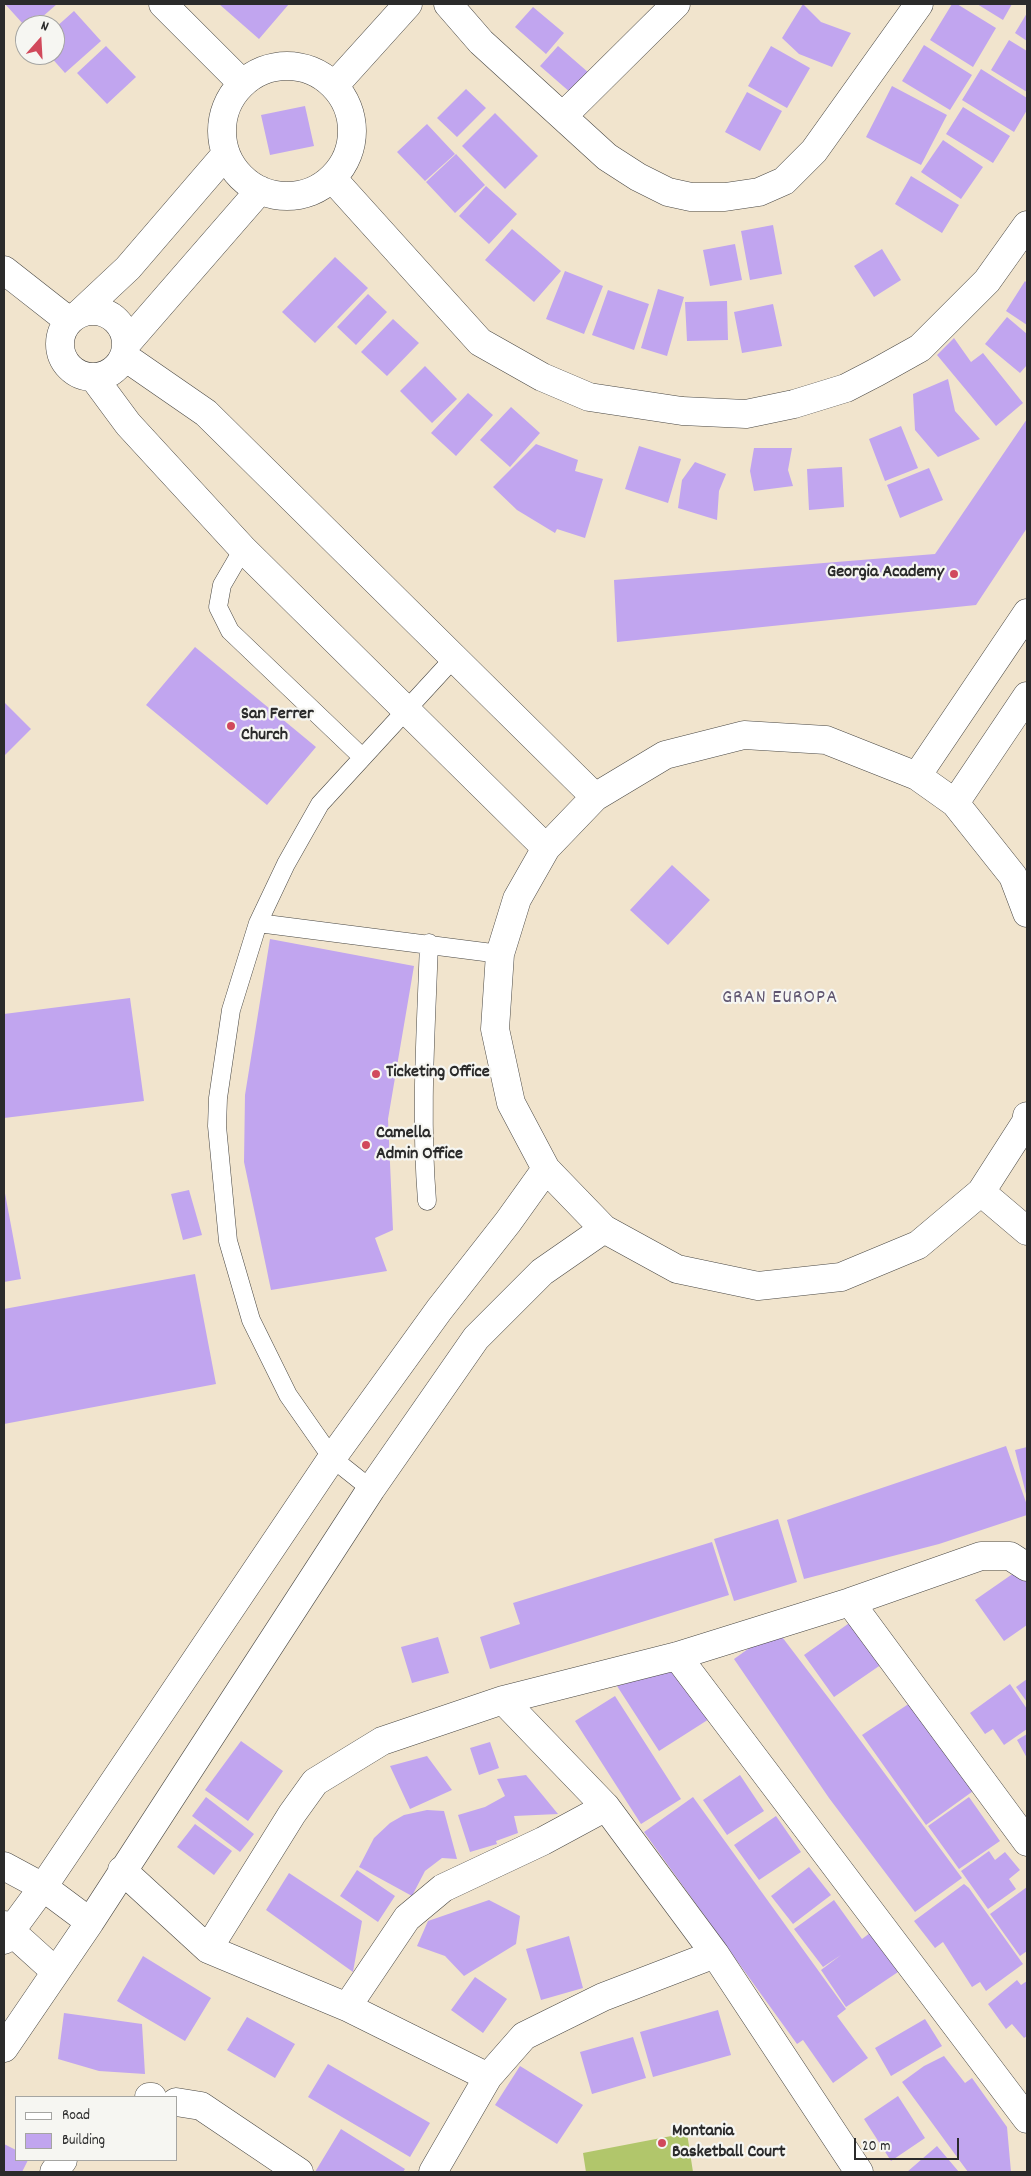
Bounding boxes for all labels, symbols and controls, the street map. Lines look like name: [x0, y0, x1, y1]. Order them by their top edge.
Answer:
north arrow: [15, 15, 65, 65]
text: N: [38, 16, 51, 37]
place label: Georgia Academy: [827, 563, 944, 585]
marker: Georgia Academy: [948, 568, 960, 580]
place label: San Ferrer Church: [241, 705, 314, 748]
marker: San Ferrer Church: [225, 720, 237, 732]
district label: GRAN EUROPA: [721, 987, 839, 1011]
place label: Ticketing Office: [386, 1063, 490, 1085]
marker: Ticketing Office: [370, 1068, 382, 1080]
place label: Camella Admin Office: [376, 1124, 463, 1166]
marker: Camella Admin Office: [360, 1139, 372, 1151]
legend: [15, 2096, 178, 2161]
text: Road: [62, 2105, 90, 2127]
place label: Montania Basketball Court: [672, 2122, 785, 2164]
scale bar: [856, 2128, 961, 2160]
text: Building: [62, 2130, 105, 2152]
text: 20 m: [862, 2136, 890, 2158]
marker: Montania Basketball Court: [656, 2137, 668, 2149]

